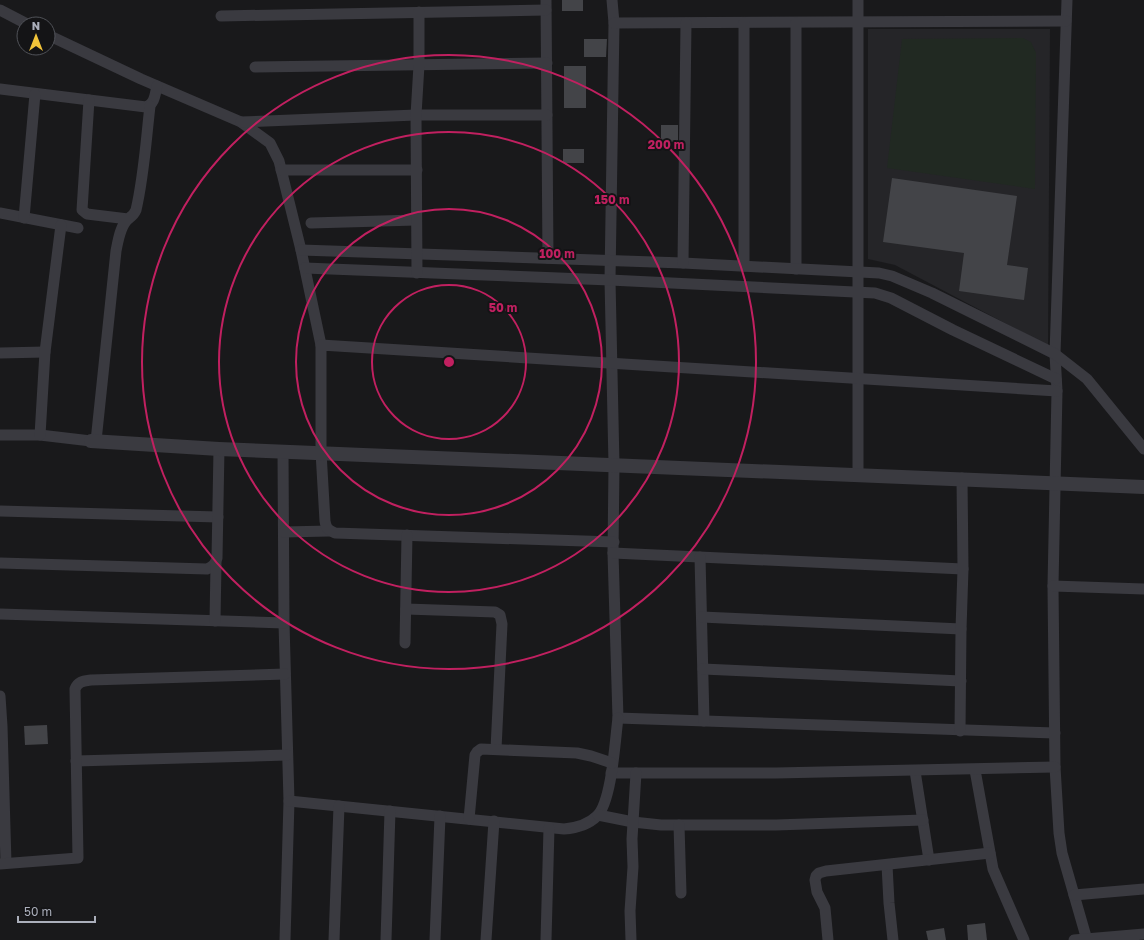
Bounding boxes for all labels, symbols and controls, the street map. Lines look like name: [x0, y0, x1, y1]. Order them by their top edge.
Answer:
north arrow: [16, 16, 56, 56]
text: N: [32, 19, 40, 32]
text: 200 m: [648, 137, 684, 152]
text: 150 m: [595, 192, 629, 207]
text: 100 m: [539, 246, 575, 261]
text: 50 m: [489, 300, 517, 315]
centre of rings: [442, 355, 456, 369]
scale bar: [18, 898, 95, 924]
text: 50 m: [24, 904, 52, 919]

